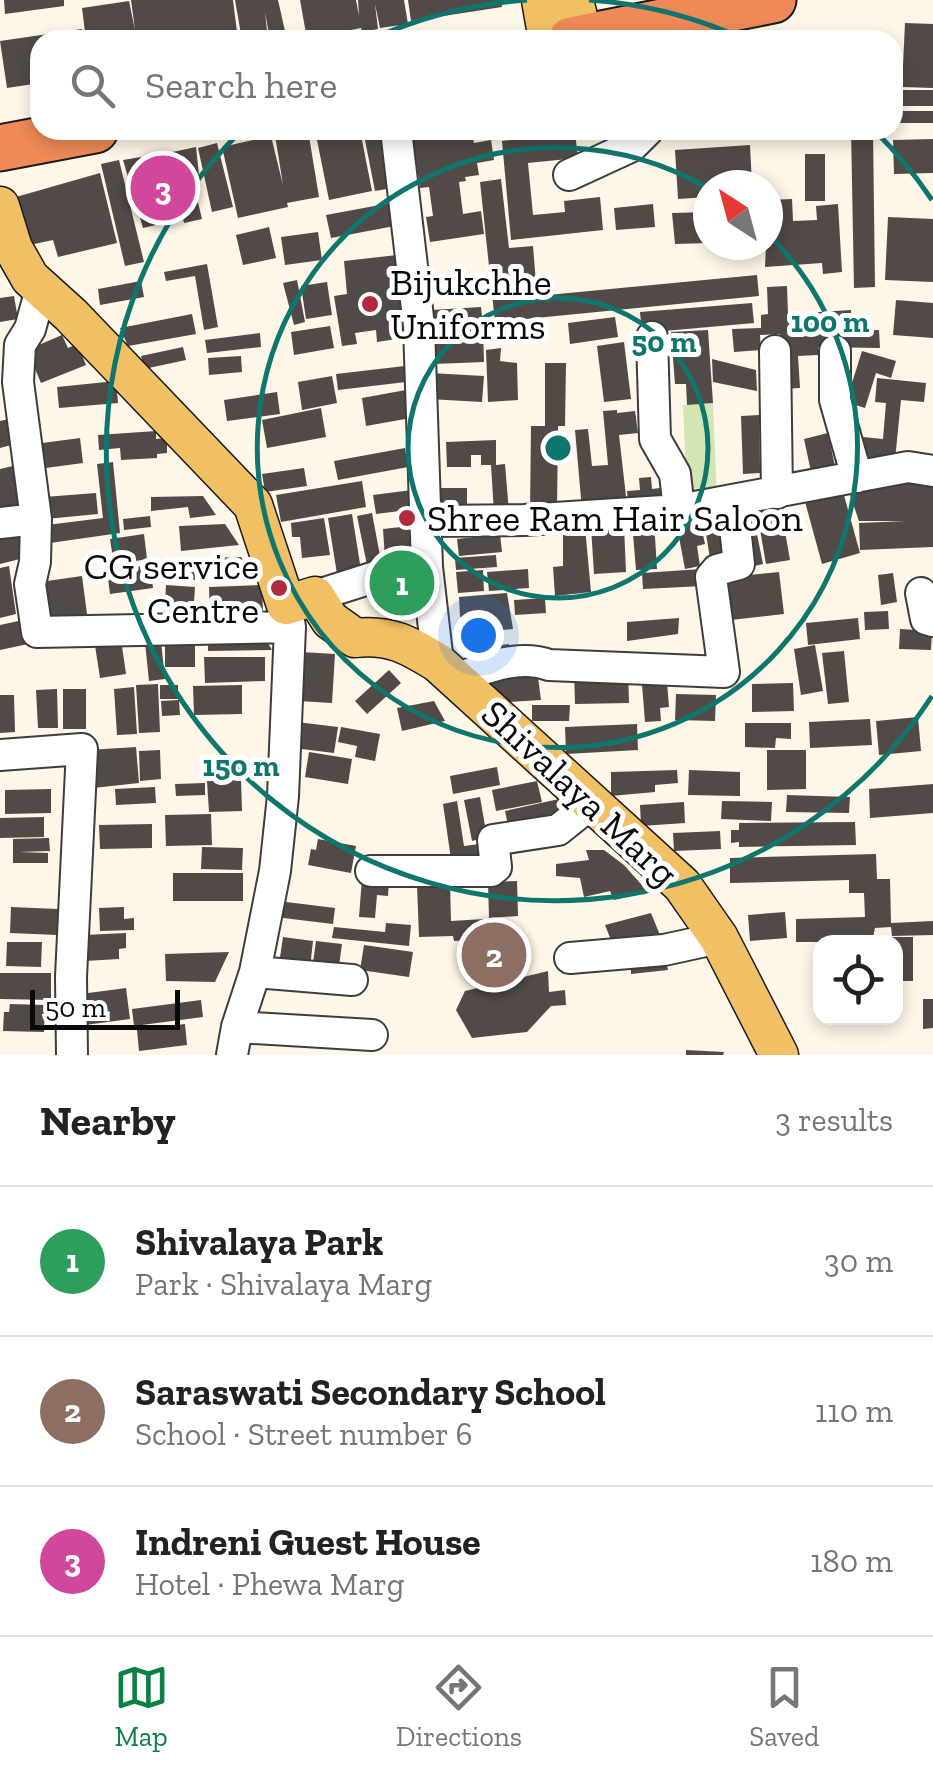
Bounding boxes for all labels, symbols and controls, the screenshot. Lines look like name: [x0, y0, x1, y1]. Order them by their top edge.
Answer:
search box: [30, 30, 903, 140]
icon: search: [65, 58, 120, 113]
text: Search here: [145, 62, 337, 108]
pin: 3: [130, 150, 196, 226]
north arrow: [693, 170, 783, 260]
place label: Bijukchhe Uniforms: [390, 259, 552, 349]
marker: Bijukchhe Uniforms: [359, 293, 381, 315]
text: 100 m: [791, 304, 869, 340]
text: 50 m: [632, 324, 696, 360]
centre of rings: [540, 430, 576, 466]
place label: Shree Ram Hair Saloon: [427, 495, 803, 541]
marker: Shree Ram Hair Saloon: [396, 507, 418, 529]
place label: CG service Centre: [84, 543, 259, 633]
pin: 1: [370, 546, 434, 620]
marker: CG service Centre: [268, 577, 290, 599]
your location: [453, 610, 504, 661]
street label: Shivalaya Marg: [472, 690, 688, 896]
text: 150 m: [203, 748, 279, 784]
pin: 2: [462, 918, 526, 992]
map controls: [813, 935, 903, 1025]
button: locate: [813, 935, 903, 1025]
scale bar: [30, 985, 180, 1030]
text: 50 m: [45, 991, 106, 1024]
text: Nearby: [40, 1095, 176, 1146]
text: 3 results: [775, 1101, 893, 1139]
text: Shivalaya Park: [135, 1219, 383, 1265]
text: 1: [66, 1242, 79, 1280]
text: 30 m: [824, 1242, 893, 1280]
text: Park · Shivalaya Marg: [135, 1265, 432, 1303]
text: Saraswati Secondary School: [135, 1369, 606, 1415]
text: 2: [64, 1392, 81, 1430]
text: 110 m: [815, 1392, 893, 1430]
text: School · Street number 6: [135, 1415, 472, 1453]
text: Indreni Guest House: [135, 1519, 481, 1565]
text: 3: [64, 1542, 81, 1580]
text: 180 m: [810, 1542, 893, 1580]
text: Hotel · Phewa Marg: [135, 1565, 404, 1603]
tab: Map: [114, 1660, 169, 1753]
tab: Directions: [396, 1660, 522, 1753]
tab: Saved: [749, 1660, 819, 1753]

